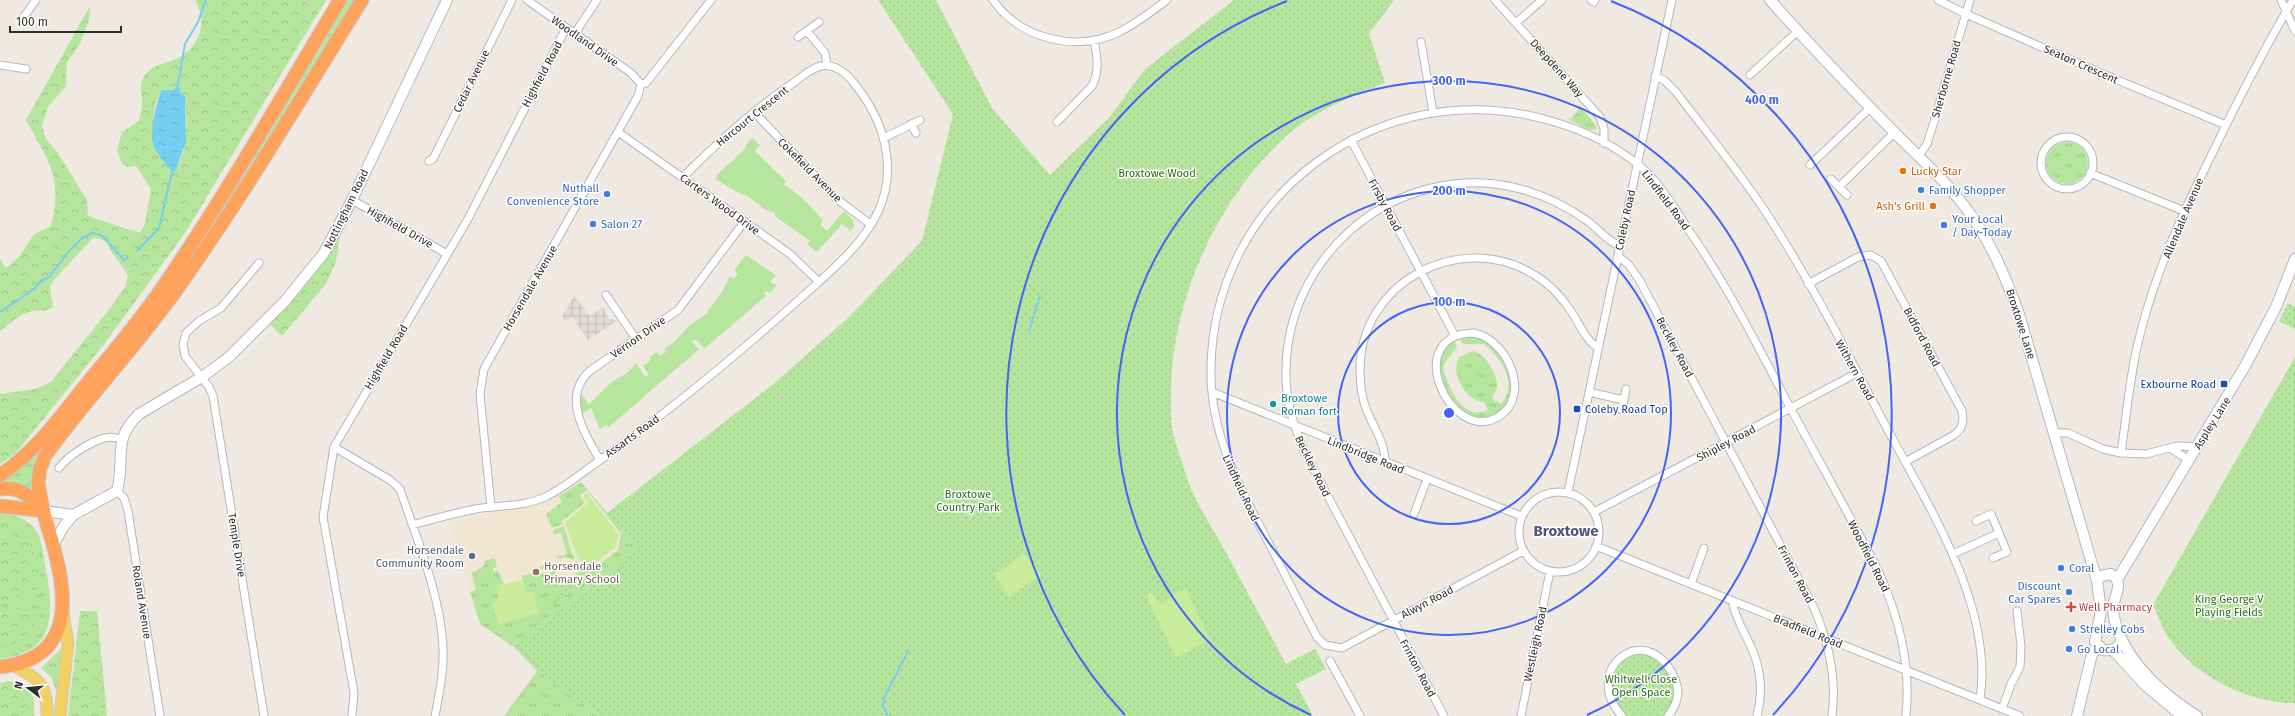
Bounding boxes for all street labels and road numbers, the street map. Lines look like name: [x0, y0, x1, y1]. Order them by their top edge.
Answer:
street label: Woodland Drive: [549, 13, 621, 69]
street label: Deepdene Way: [1527, 37, 1586, 100]
street label: Highfield Road: [520, 39, 565, 110]
street label: Sherborne Road: [1929, 39, 1964, 120]
street label: Seaton Crescent: [2042, 42, 2120, 87]
street label: Cedar Avenue: [451, 48, 492, 115]
street label: Harcourt Crescent: [714, 83, 791, 149]
street label: Cokefield Avenue: [775, 136, 844, 205]
street label: Nottingham Road: [321, 167, 371, 251]
street label: Lindfield Road: [1639, 168, 1692, 233]
street label: Carters Wood Drive: [677, 171, 762, 238]
street label: Allendale Avenue: [2161, 176, 2206, 260]
street label: Firsby Road: [1365, 177, 1404, 234]
street label: Coleby Road: [1613, 189, 1638, 252]
street label: Highfield Drive: [364, 204, 435, 251]
street label: Horsendale Avenue: [501, 243, 560, 333]
street label: Broxtowe Lane: [2003, 287, 2038, 361]
street label: Bidford Road: [1901, 305, 1943, 369]
street label: Vernon Drive: [608, 314, 668, 361]
street label: Beckley Road: [1653, 315, 1696, 380]
street label: Highfield Road: [362, 323, 411, 392]
street label: Withern Road: [1832, 338, 1877, 403]
street label: Aspley Lane: [2191, 395, 2234, 452]
street label: Assarts Road: [603, 412, 662, 460]
street label: Shipley Road: [1695, 422, 1758, 464]
street label: Beckley Road: [1292, 434, 1333, 499]
street label: Lindbridge Road: [1325, 434, 1406, 477]
street label: Lindfield Road: [1219, 453, 1262, 524]
street label: Temple Drive: [225, 512, 248, 578]
street label: Woodfield Road: [1845, 518, 1892, 594]
street label: Frinton Road: [1775, 543, 1816, 605]
street label: Roland Avenue: [129, 564, 154, 640]
street label: Alwyn Road: [1399, 583, 1456, 622]
street label: Westleigh Road: [1521, 605, 1550, 683]
street label: Bradfield Road: [1771, 612, 1844, 651]
street label: Frinton Road: [1397, 637, 1438, 699]

